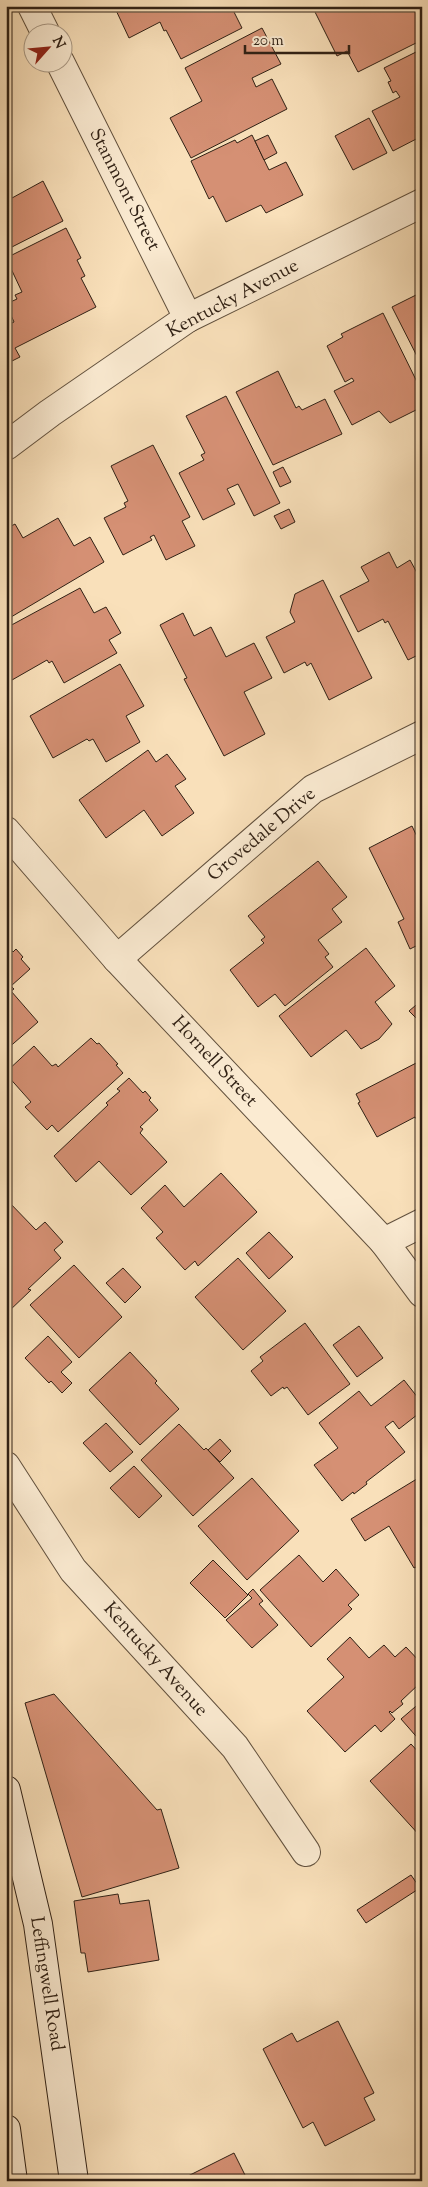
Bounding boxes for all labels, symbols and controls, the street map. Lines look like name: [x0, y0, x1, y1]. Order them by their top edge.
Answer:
north arrow: [22, 22, 72, 72]
scale bar: [245, 22, 349, 54]
text: 20 m: [253, 31, 284, 52]
text: N: [46, 33, 69, 53]
street label: Stanmont Street: [81, 124, 167, 256]
street label: Kentucky Avenue: [162, 253, 304, 345]
street label: Grovedale Drive: [202, 782, 322, 888]
street label: Hornell Street: [165, 1010, 264, 1114]
street label: Kentucky Avenue: [96, 1597, 214, 1723]
street label: Leffingwell Road: [22, 1915, 70, 2053]

